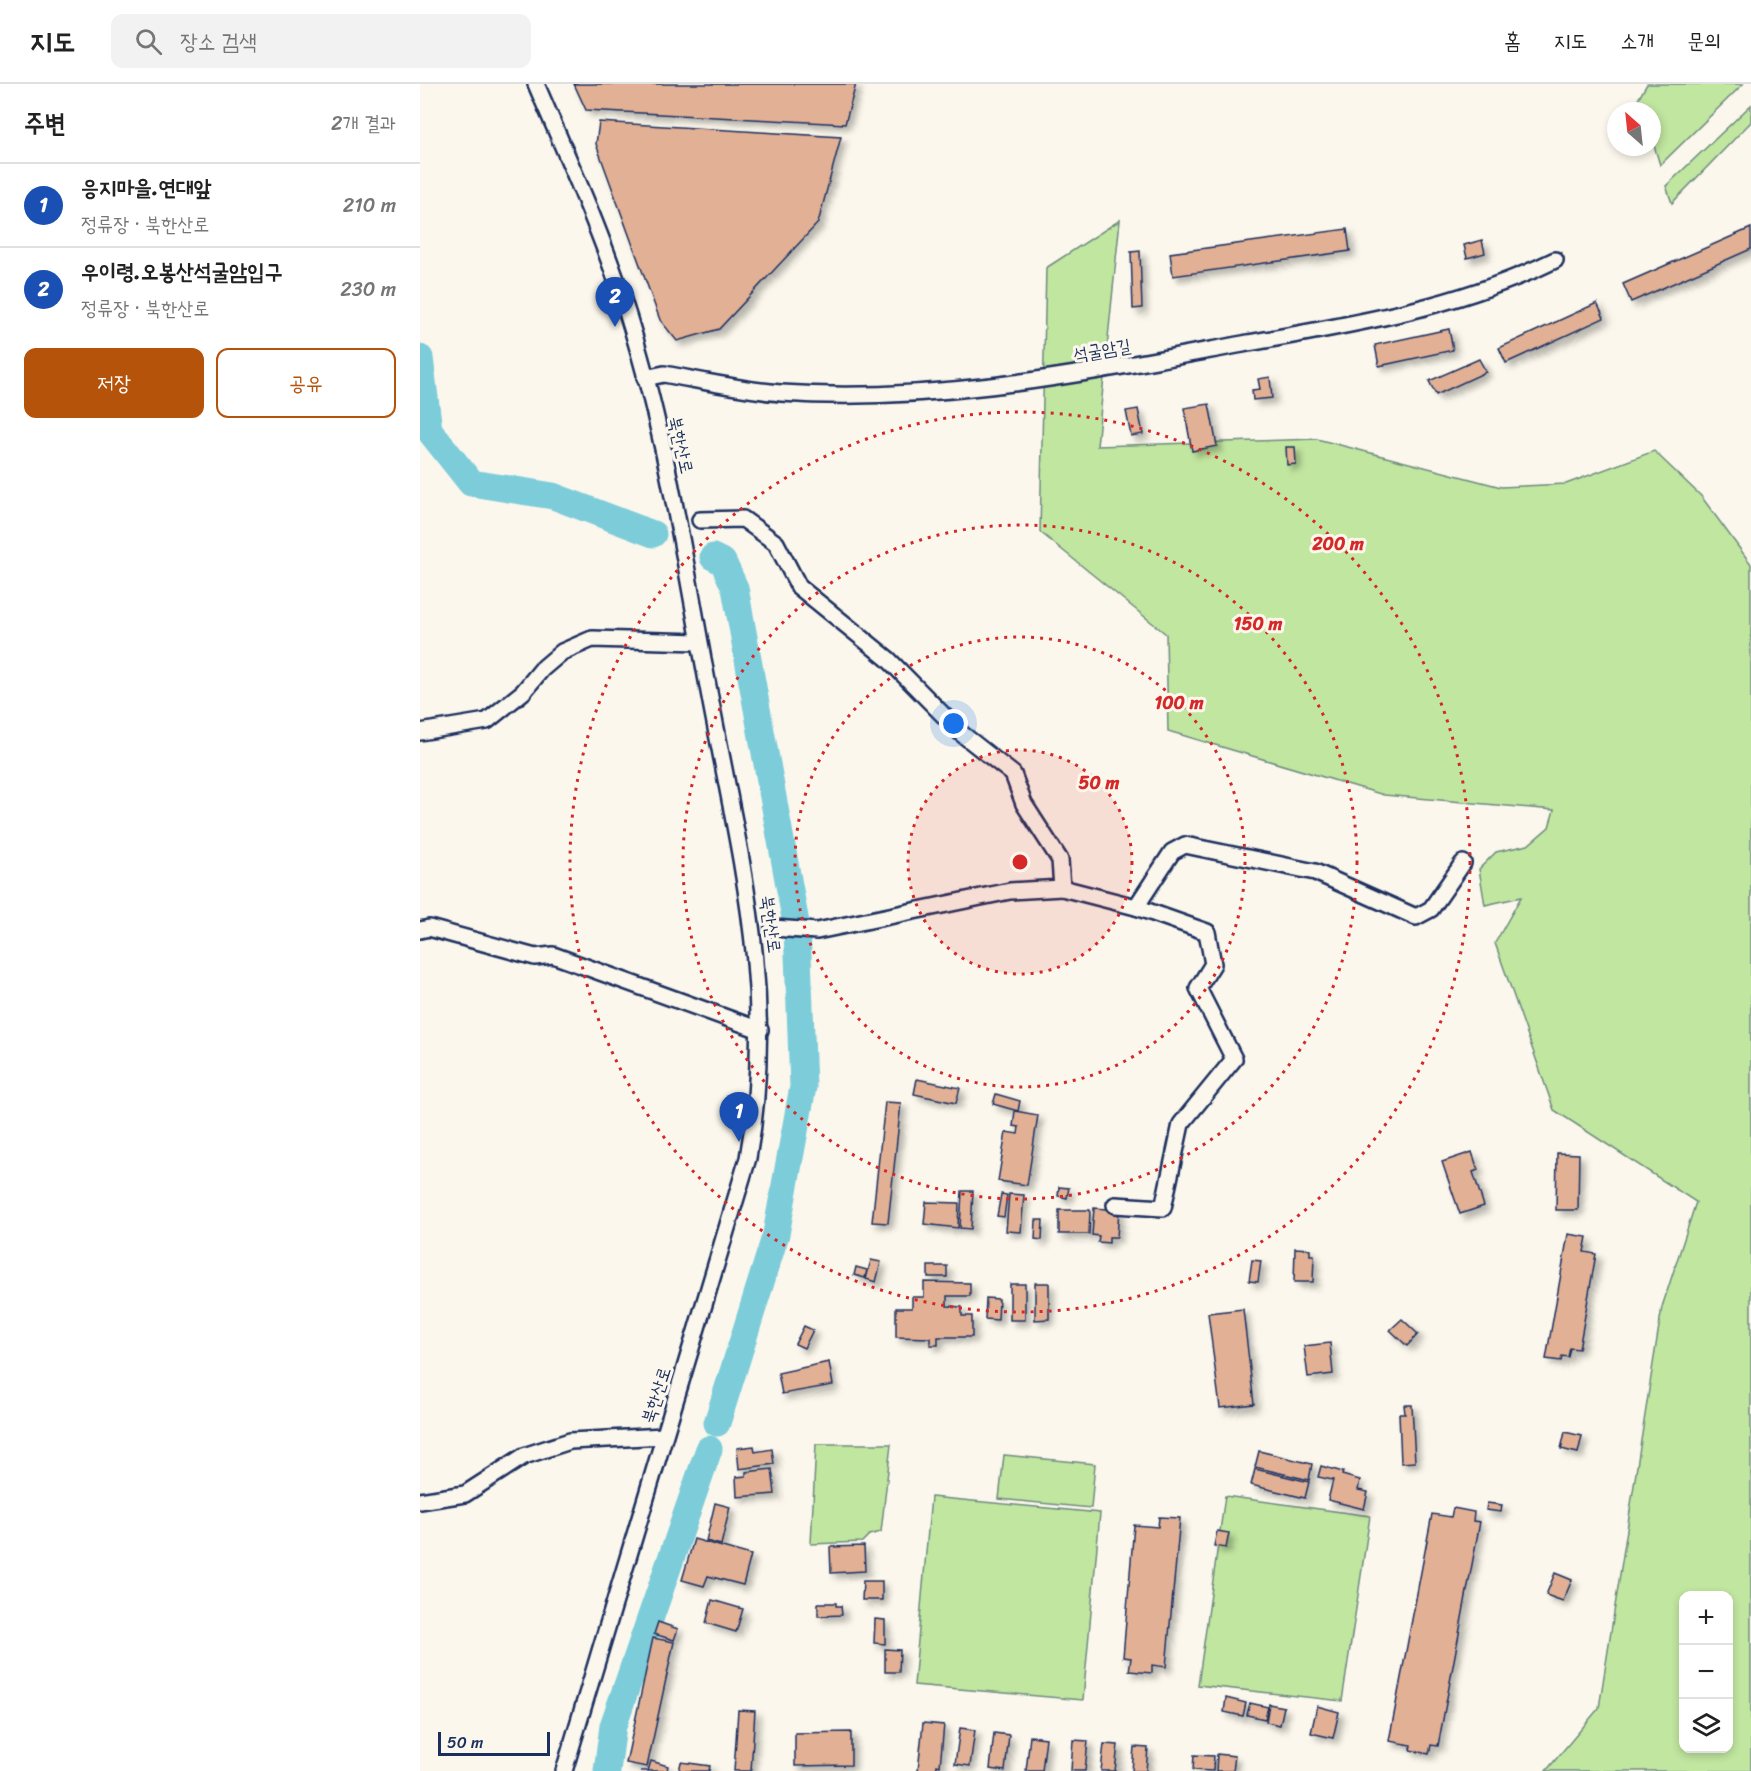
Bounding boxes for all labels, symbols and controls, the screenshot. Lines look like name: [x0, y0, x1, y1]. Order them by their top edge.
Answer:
search box: [111, 14, 531, 68]
text: 지도: [30, 17, 75, 66]
text: 장소 검색: [180, 22, 257, 61]
text: 홈: [1504, 22, 1521, 60]
text: 지도: [1554, 22, 1587, 60]
text: 소개: [1620, 22, 1654, 60]
text: 문의: [1687, 22, 1721, 60]
icon: search: [132, 25, 165, 58]
text: 주변: [24, 100, 66, 146]
north arrow: [1607, 102, 1661, 156]
text: 2개 결과: [331, 106, 396, 141]
text: 응지마을.연대앞: [81, 168, 212, 207]
text: 1: [39, 188, 48, 223]
text: 210 m: [343, 188, 396, 223]
text: 정류장 · 북한산로: [81, 207, 209, 242]
text: 우이령.오봉산석굴암입구: [81, 252, 282, 291]
text: 2: [38, 272, 49, 307]
text: 230 m: [340, 272, 396, 307]
pin: 2: [596, 278, 634, 327]
text: 정류장 · 북한산로: [81, 291, 209, 326]
street label: 석굴암길: [1071, 329, 1134, 371]
button: 저장: [24, 348, 204, 418]
button: 공유: [216, 348, 396, 418]
street label: 북한산로: [659, 413, 703, 477]
text: 200 m: [1311, 528, 1364, 560]
text: 150 m: [1234, 608, 1282, 640]
text: 100 m: [1155, 687, 1204, 719]
your location: [939, 709, 968, 738]
text: 50 m: [1079, 767, 1120, 799]
centre of rings: [1010, 852, 1030, 872]
street label: 북한산로: [751, 893, 791, 955]
pin: 1: [720, 1092, 758, 1142]
street label: 북한산로: [632, 1363, 680, 1427]
map controls: [1679, 1591, 1733, 1753]
button: +: [1679, 1591, 1733, 1645]
button: −: [1679, 1645, 1733, 1699]
button: layers: [1679, 1699, 1733, 1753]
text: 50 m: [447, 1728, 483, 1757]
scale bar: [438, 1729, 550, 1756]

